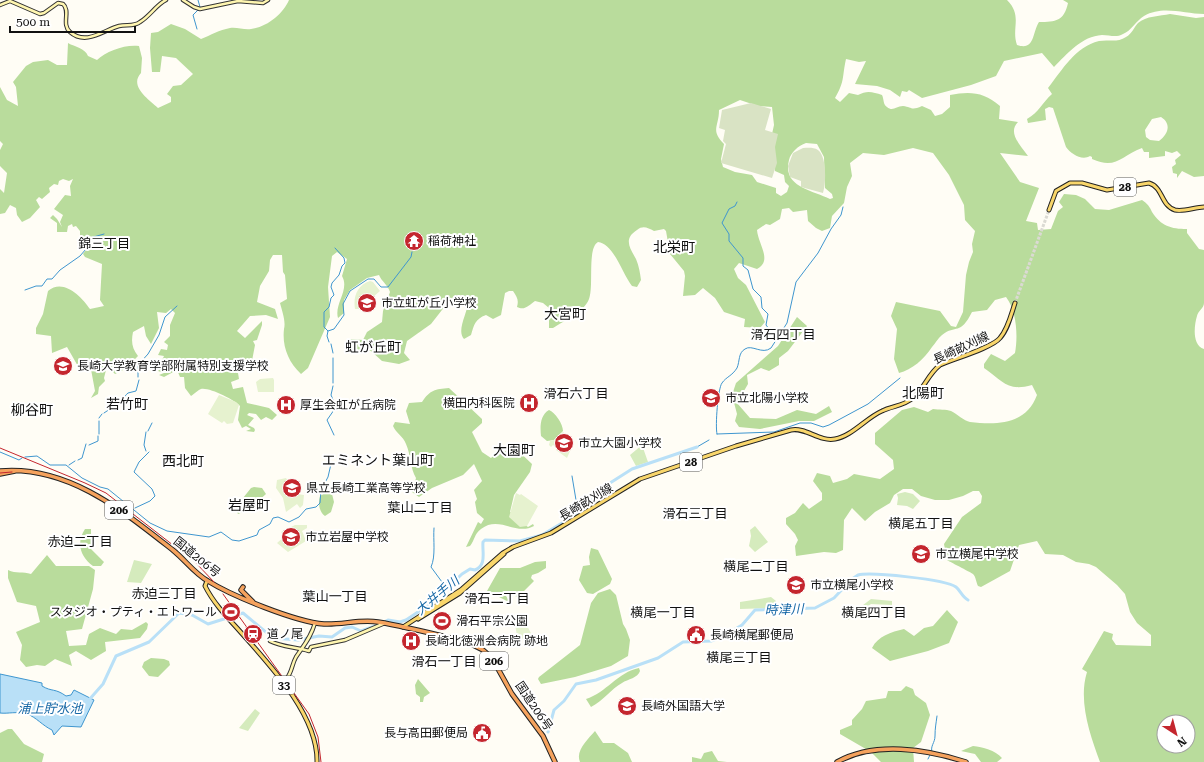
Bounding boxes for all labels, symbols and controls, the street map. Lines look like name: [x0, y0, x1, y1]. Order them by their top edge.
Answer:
scale bar: [10, 8, 135, 34]
text: 500 m: [16, 15, 50, 29]
road number: 28: [1114, 178, 1136, 196]
temple icon: 稲荷神社: [403, 230, 425, 252]
place label: 稲荷神社: [428, 234, 476, 248]
district label: 錦三丁目: [78, 236, 130, 251]
district label: 北栄町: [653, 239, 695, 255]
school or university icon: 市立虹が丘小学校: [356, 292, 378, 314]
place label: 市立虹が丘小学校: [381, 296, 477, 310]
district label: 大宮町: [544, 306, 586, 322]
district label: 滑石四丁目: [750, 327, 816, 342]
street label: 長崎畝刈線: [931, 329, 991, 367]
district label: 虹が丘町: [345, 339, 401, 355]
school or university icon: 長崎大学教育学部附属特別支援学校: [52, 355, 74, 377]
place label: 長崎大学教育学部附属特別支援学校: [77, 359, 269, 373]
district label: 北陽町: [902, 385, 944, 401]
district label: 滑石六丁目: [543, 386, 609, 401]
school or university icon: 市立北陽小学校: [700, 387, 722, 409]
place label: 市立北陽小学校: [725, 391, 809, 405]
hospital icon: 横田内科医院: [518, 392, 540, 414]
hospital icon: 厚生会虹が丘病院: [275, 394, 297, 416]
district label: 若竹町: [106, 396, 148, 412]
place label: 横田内科医院: [443, 396, 515, 410]
place label: 厚生会虹が丘病院: [300, 398, 396, 412]
district label: 柳谷町: [11, 402, 53, 418]
school or university icon: 市立大園小学校: [553, 432, 575, 454]
place label: 市立大園小学校: [578, 436, 662, 450]
district label: 大園町: [493, 442, 535, 458]
district label: エミネント葉山町: [322, 452, 434, 468]
district label: 西北町: [162, 453, 204, 469]
road number: 28: [680, 453, 702, 471]
school or university icon: 県立長崎工業高等学校: [281, 477, 303, 499]
place label: 県立長崎工業高等学校: [306, 481, 426, 495]
street label: 長崎畝刈線: [557, 481, 615, 523]
district label: 岩屋町: [228, 497, 270, 513]
district label: 葉山二丁目: [387, 500, 453, 515]
road number: 206: [105, 501, 133, 519]
district label: 滑石三丁目: [662, 506, 728, 521]
district label: 横尾五丁目: [888, 516, 954, 531]
school or university icon: 市立岩屋中学校: [280, 526, 302, 548]
place label: 市立岩屋中学校: [305, 530, 389, 544]
district label: 赤迫二丁目: [47, 534, 113, 549]
street label: 国道206号: [171, 534, 223, 580]
school or university icon: 市立横尾中学校: [910, 543, 932, 565]
place label: 市立横尾中学校: [935, 547, 1019, 561]
district label: 横尾二丁目: [723, 559, 789, 574]
water label: 大井手川: [413, 572, 464, 618]
school or university icon: 市立横尾小学校: [785, 574, 807, 596]
place label: 市立横尾小学校: [810, 578, 894, 592]
district label: 赤迫三丁目: [131, 586, 197, 601]
district label: 葉山一丁目: [302, 589, 368, 604]
district label: 滑石二丁目: [464, 591, 530, 606]
sports icon: スタジオ・プティ・エトワール: [220, 601, 242, 623]
water label: 時津川: [764, 601, 806, 618]
place label: スタジオ・プティ・エトワール: [50, 605, 217, 619]
district label: 横尾一丁目: [630, 605, 696, 620]
district label: 横尾四丁目: [841, 605, 907, 620]
sports icon: 滑石平宗公園: [431, 610, 453, 632]
place label: 滑石平宗公園: [456, 614, 528, 628]
station icon: 道ノ尾: [242, 623, 264, 645]
public building icon: 長崎横尾郵便局: [685, 624, 707, 646]
place label: 道ノ尾: [267, 627, 303, 641]
place label: 長崎横尾郵便局: [710, 628, 794, 642]
hospital icon: 長崎北徳洲会病院 跡地: [400, 630, 422, 652]
place label: 長崎北徳洲会病院 跡地: [425, 634, 548, 648]
district label: 横尾三丁目: [706, 650, 772, 665]
road number: 206: [480, 652, 508, 670]
district label: 滑石一丁目: [411, 654, 477, 669]
road number: 33: [273, 676, 295, 694]
street label: 国道206号: [512, 679, 556, 733]
school or university icon: 長崎外国語大学: [616, 695, 638, 717]
place label: 長崎外国語大学: [641, 699, 725, 713]
water label: 浦上貯水池: [17, 701, 84, 716]
north arrow: [1156, 714, 1196, 754]
public building icon: 長与高田郵便局: [471, 722, 493, 744]
place label: 長与高田郵便局: [384, 726, 468, 740]
text: N: [1174, 734, 1189, 750]

